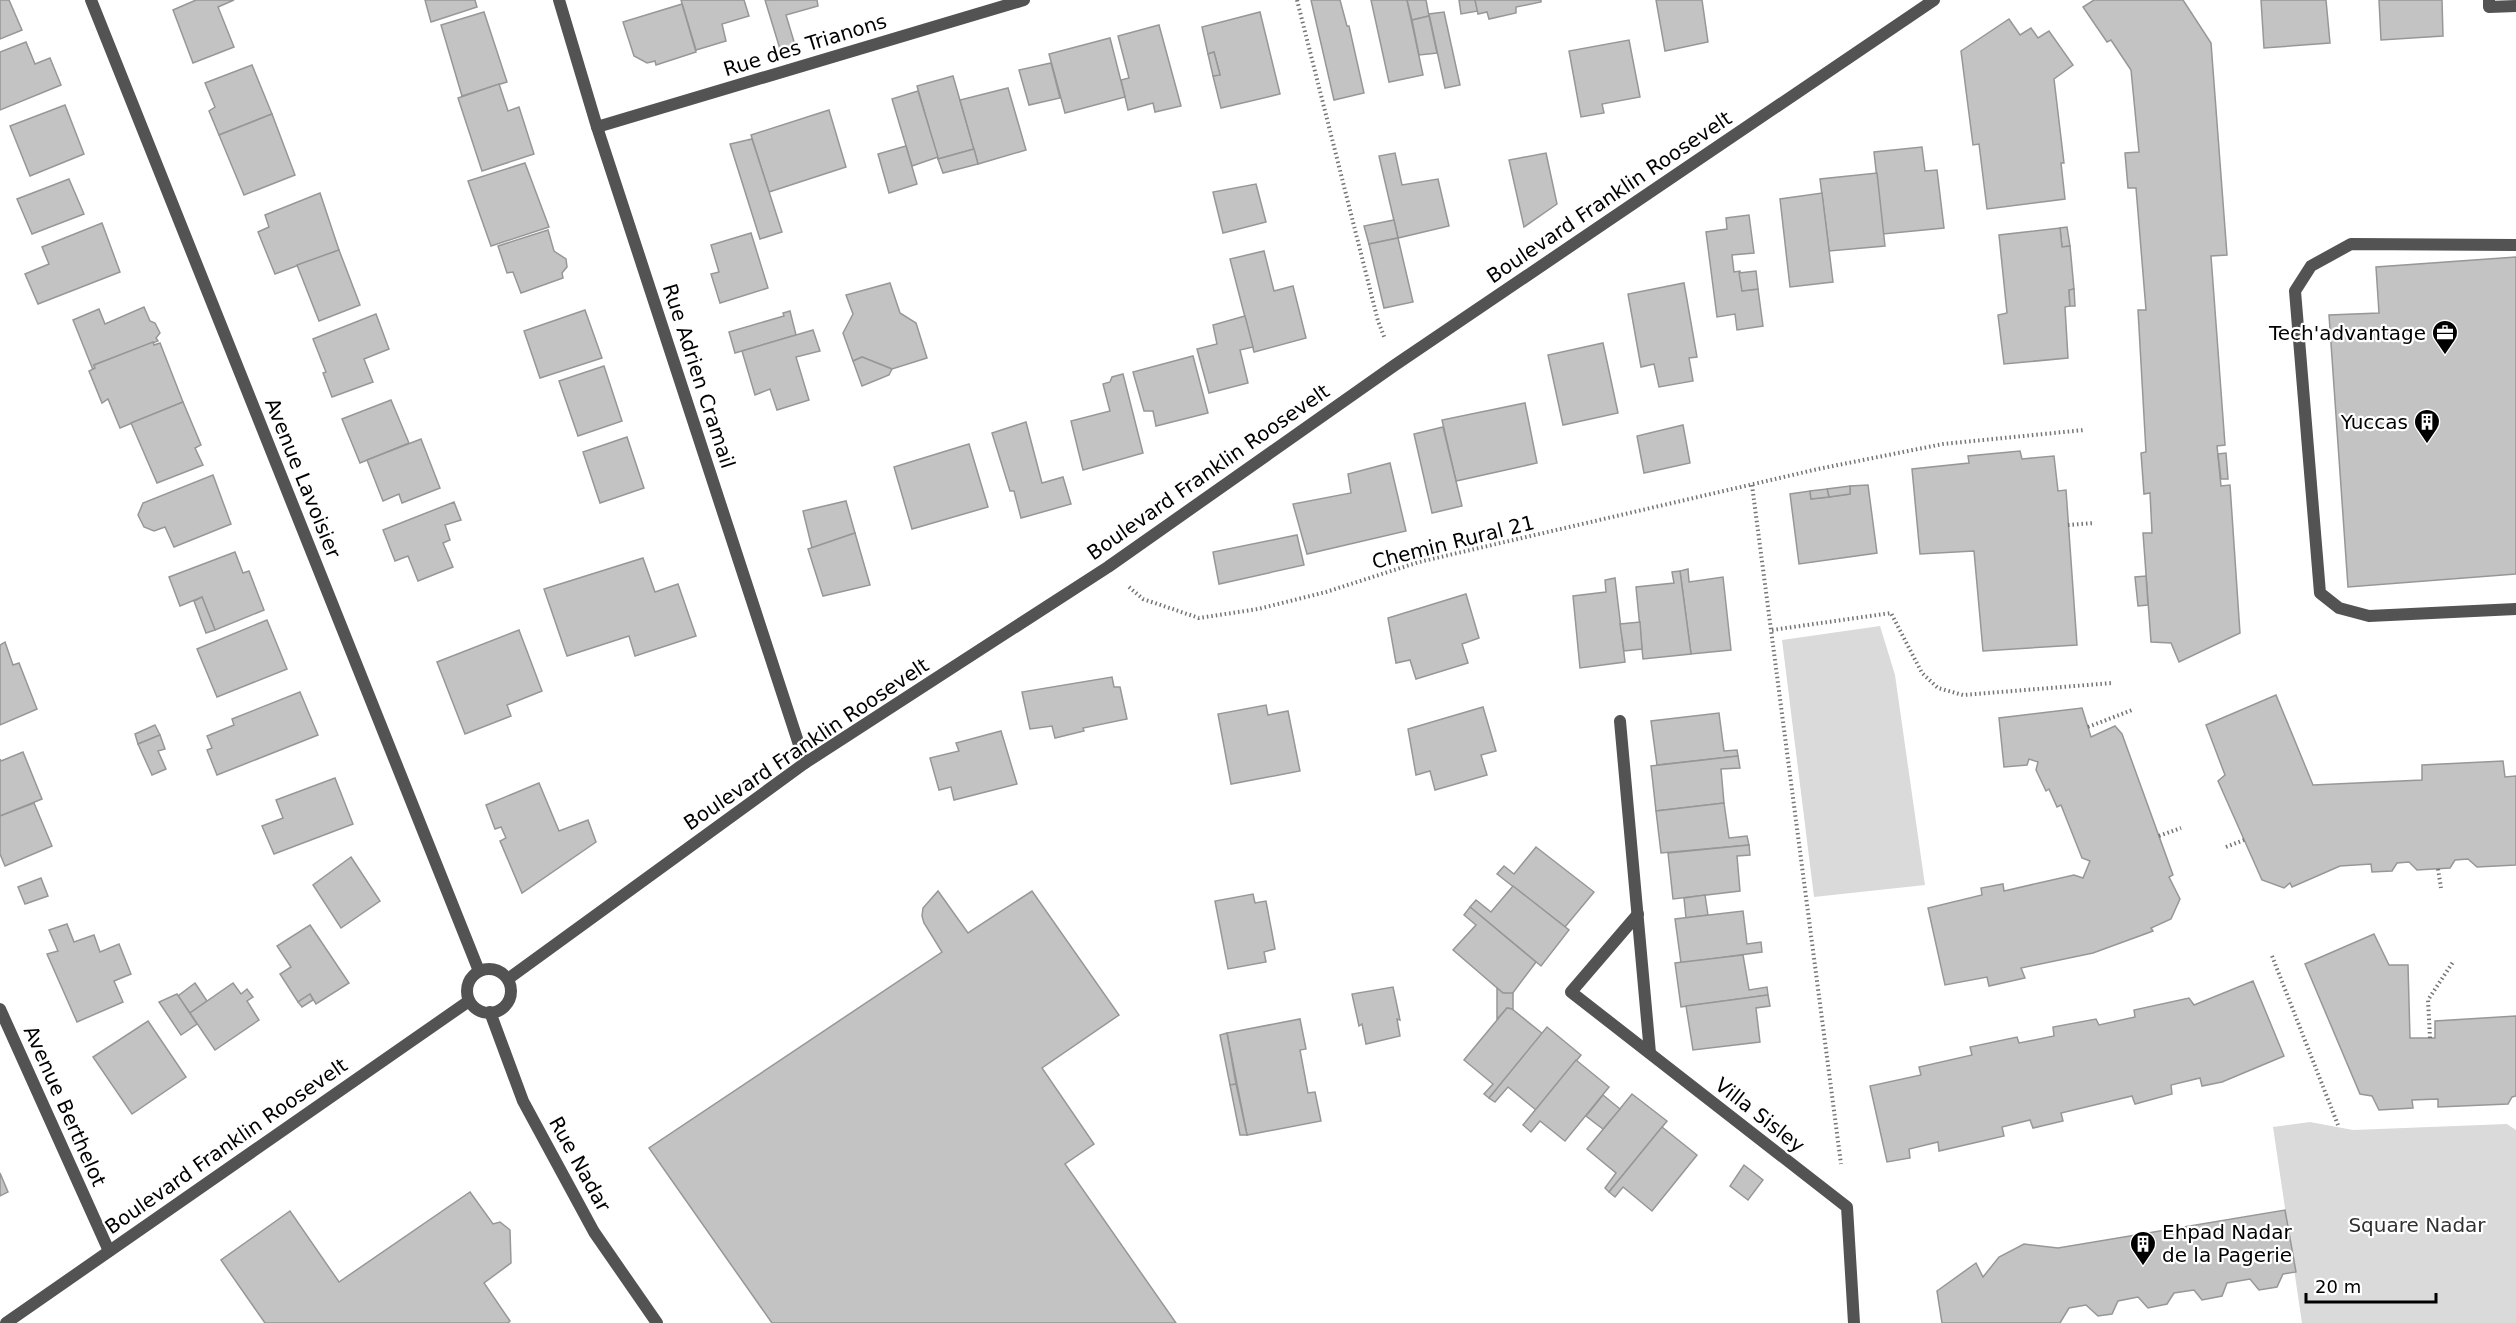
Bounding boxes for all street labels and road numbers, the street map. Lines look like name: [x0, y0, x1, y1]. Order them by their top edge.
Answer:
street label: Rue des Trianons: [720, 9, 890, 81]
street label: Boulevard Franklin Roosevelt: [1482, 106, 1736, 288]
street label: Rue Adrien Cramail: [658, 281, 740, 471]
street label: Boulevard Franklin Roosevelt: [1082, 379, 1334, 565]
street label: Avenue Lavoisier: [260, 395, 346, 562]
street label: Chemin Rural 21: [1369, 510, 1537, 574]
street label: Boulevard Franklin Roosevelt: [679, 653, 933, 835]
street label: Avenue Berthelot: [19, 1022, 111, 1190]
street label: Boulevard Franklin Roosevelt: [100, 1053, 352, 1239]
street label: Villa Sisley: [1710, 1073, 1810, 1157]
street label: Rue Nadar: [544, 1112, 616, 1216]

